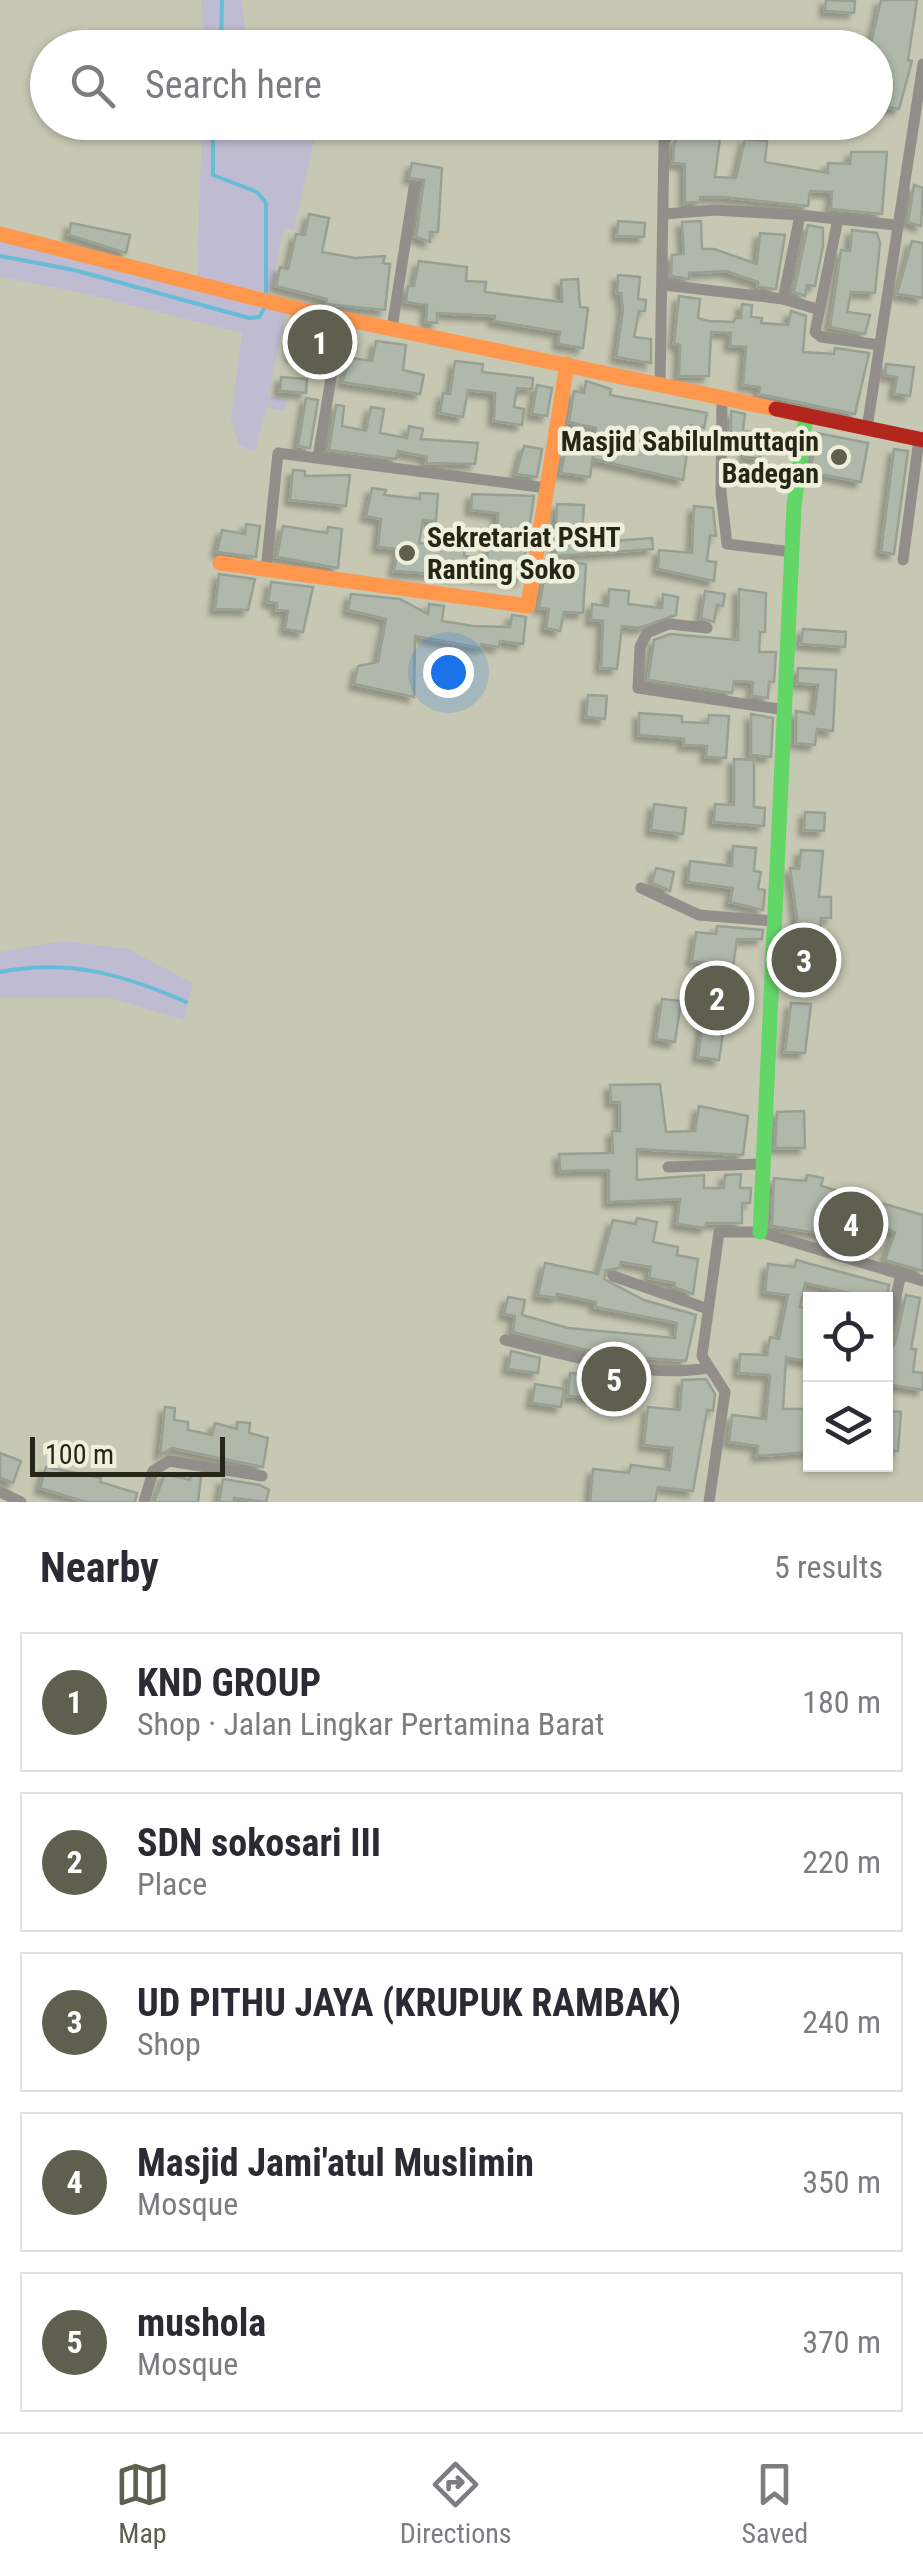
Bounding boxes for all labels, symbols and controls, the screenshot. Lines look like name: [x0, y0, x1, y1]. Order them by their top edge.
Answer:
search box: [30, 30, 893, 140]
icon: search: [65, 58, 120, 113]
text: Search here: [145, 63, 322, 107]
pin: 1: [288, 304, 352, 380]
place label: Masjid Sabilulmuttaqin Badegan: [561, 425, 819, 490]
marker: Masjid Sabilulmuttaqin Badegan: [828, 446, 850, 468]
place label: Sekretariat PSHT Ranting Soko: [427, 521, 621, 586]
marker: Sekretariat PSHT Ranting Soko: [396, 542, 418, 564]
your location: [423, 647, 474, 698]
pin: 3: [772, 922, 836, 998]
pin: 2: [684, 960, 750, 1036]
pin: 4: [818, 1186, 884, 1262]
map controls: [803, 1292, 893, 1472]
button: locate: [803, 1292, 893, 1382]
pin: 5: [582, 1342, 646, 1416]
button: layers: [803, 1382, 893, 1472]
scale bar: [30, 1432, 225, 1476]
text: 100 m: [45, 1438, 114, 1471]
text: Nearby: [40, 1543, 159, 1592]
text: 5 results: [774, 1548, 883, 1586]
text: KND GROUP: [137, 1661, 321, 1705]
text: 1: [66, 1683, 83, 1721]
text: 180 m: [802, 1683, 881, 1721]
text: Shop · Jalan Lingkar Pertamina Barat: [137, 1705, 605, 1743]
text: SDN sokosari III: [137, 1821, 381, 1865]
text: 2: [66, 1843, 83, 1881]
text: 220 m: [802, 1843, 881, 1881]
text: Place: [137, 1865, 207, 1903]
text: UD PITHU JAYA (KRUPUK RAMBAK): [137, 1981, 681, 2025]
text: 3: [66, 2003, 83, 2041]
text: 240 m: [802, 2003, 881, 2041]
text: Shop: [137, 2025, 201, 2063]
text: Masjid Jami'atul Muslimin: [137, 2141, 534, 2185]
text: 4: [66, 2163, 83, 2201]
text: 350 m: [802, 2163, 881, 2201]
text: Mosque: [137, 2185, 238, 2223]
text: mushola: [137, 2301, 266, 2345]
text: 5: [66, 2323, 83, 2361]
text: 370 m: [802, 2323, 881, 2361]
text: Mosque: [137, 2345, 238, 2383]
tab: Map: [115, 2457, 170, 2550]
tab: Directions: [400, 2457, 512, 2550]
tab: Saved: [741, 2457, 808, 2550]

